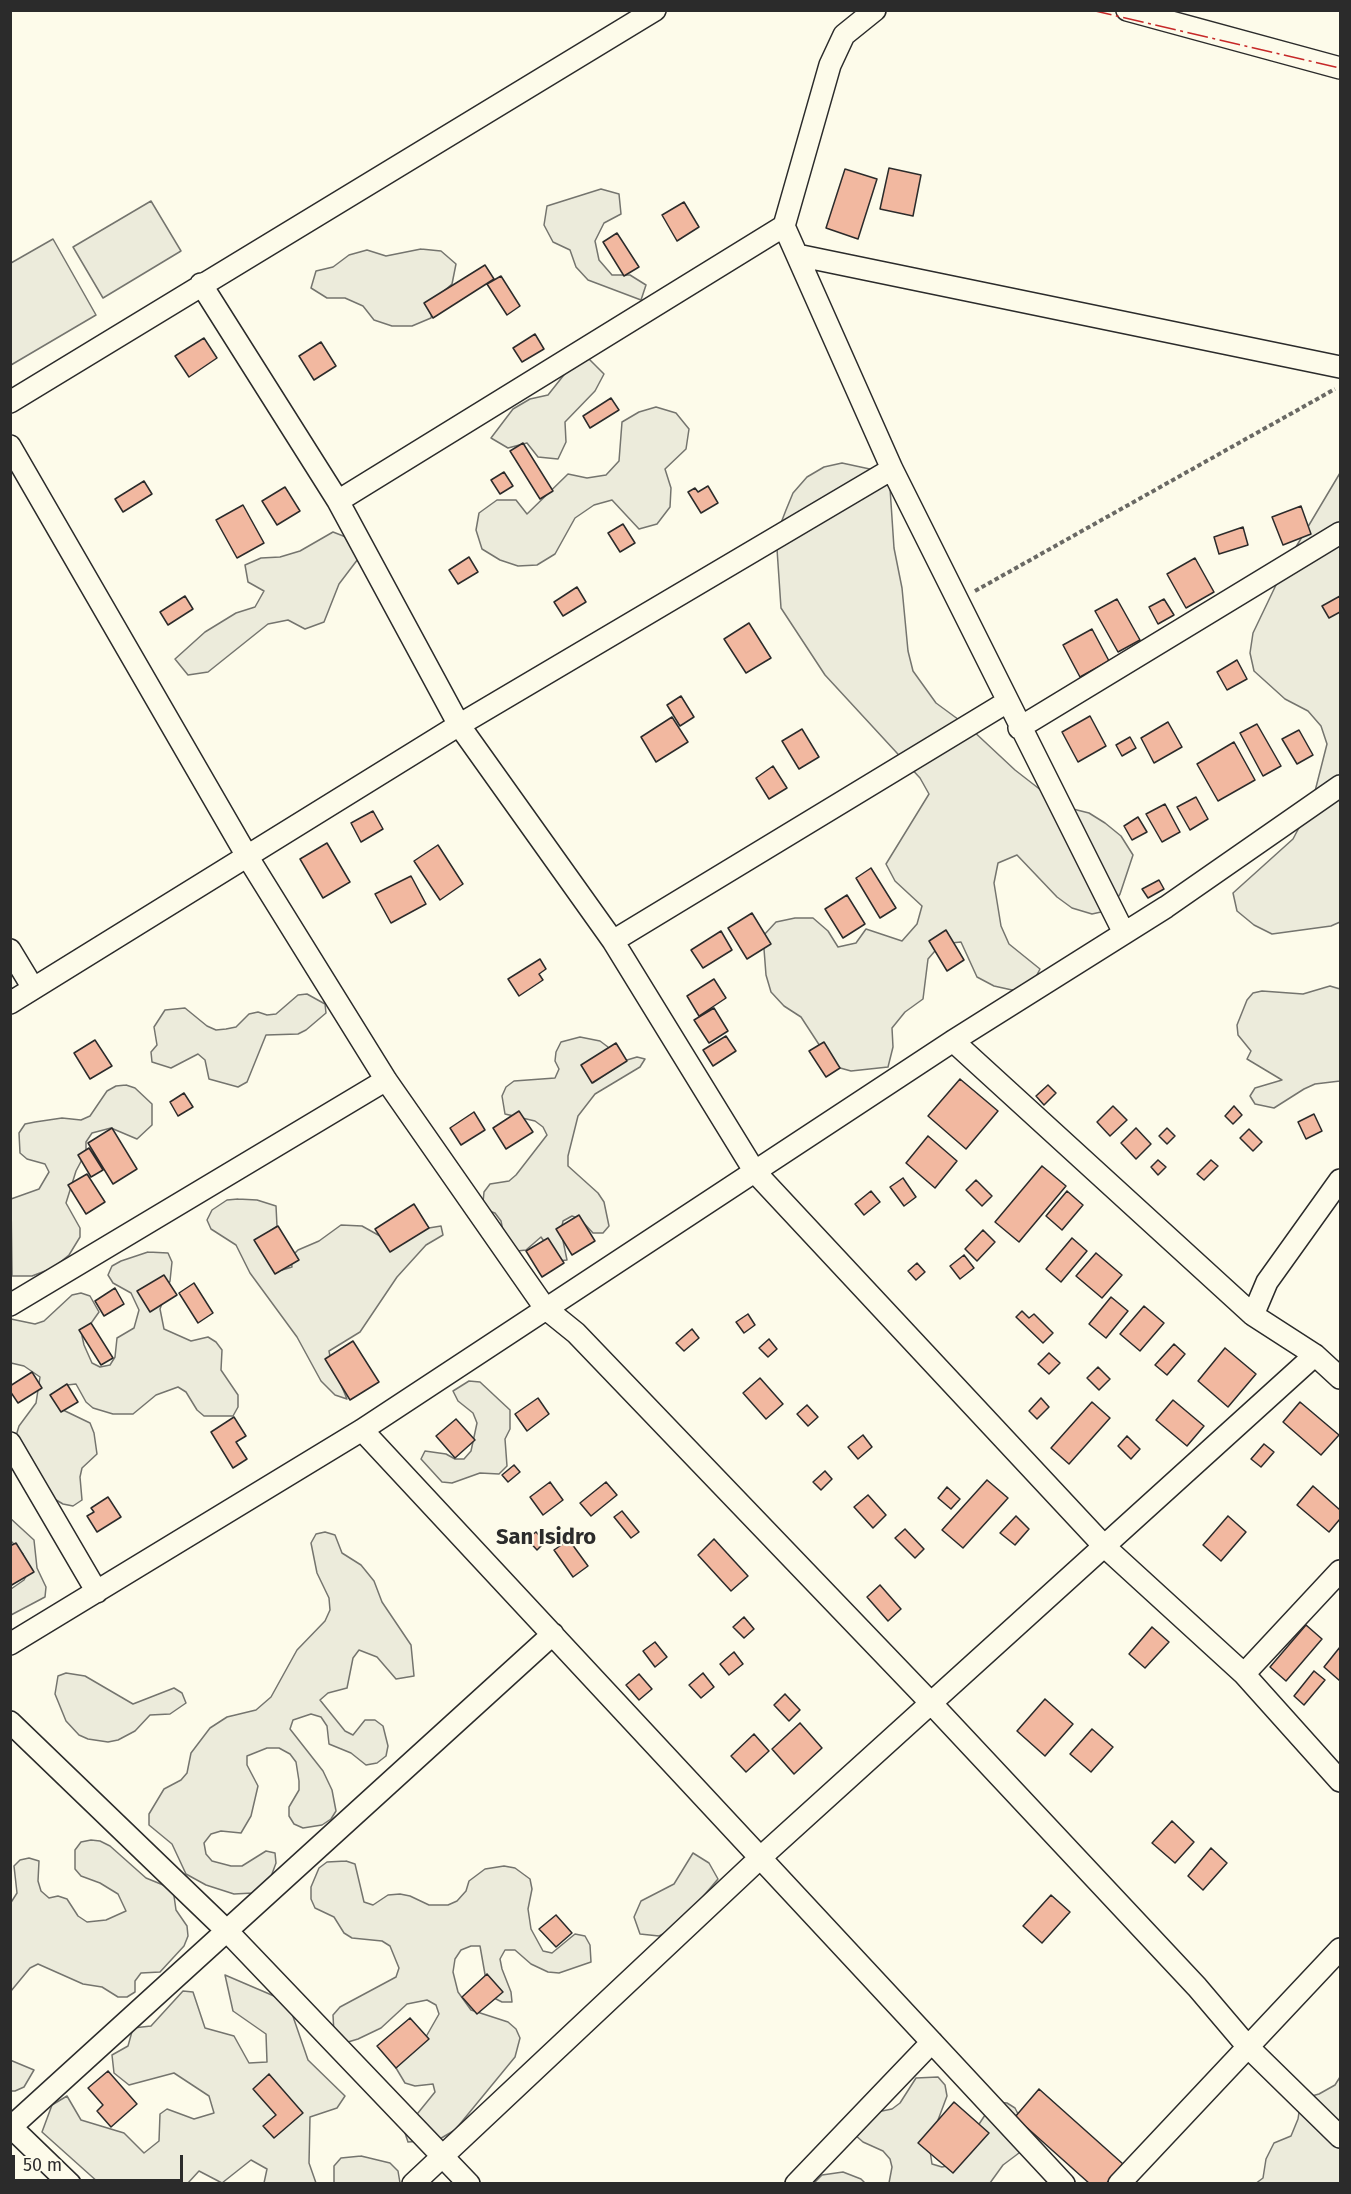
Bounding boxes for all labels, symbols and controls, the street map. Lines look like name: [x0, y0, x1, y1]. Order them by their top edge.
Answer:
district label: San Isidro: [496, 1525, 596, 1551]
scale bar: [15, 2143, 186, 2181]
text: 50 m: [23, 2154, 62, 2176]

